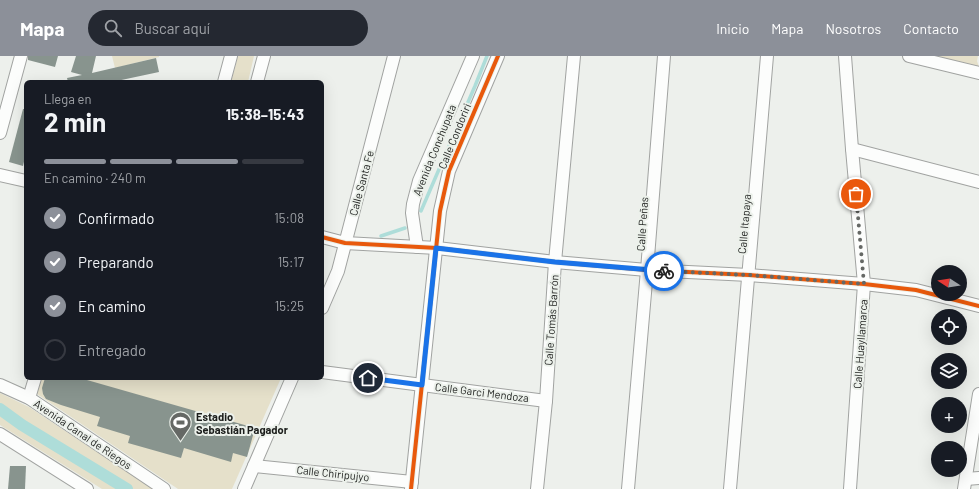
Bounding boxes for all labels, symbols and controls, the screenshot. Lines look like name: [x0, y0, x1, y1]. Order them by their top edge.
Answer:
search box: [88, 10, 368, 46]
text: Mapa: [20, 17, 64, 40]
icon: search: [102, 17, 124, 39]
text: Buscar aquí: [134, 19, 210, 37]
text: Inicio: [716, 20, 749, 37]
text: Mapa: [771, 20, 803, 37]
text: Nosotros: [825, 20, 881, 37]
text: Contacto: [903, 20, 959, 37]
text: Llega en: [44, 91, 91, 107]
street label: Calle Condoriri: [435, 101, 473, 171]
street label: Avenida Conchupata: [410, 103, 458, 197]
text: 15:38–15:43: [226, 105, 304, 123]
text: 2 min: [44, 106, 106, 137]
street label: Calle Santa Fe: [346, 149, 376, 217]
text: En camino · 240 m: [44, 170, 146, 186]
pin: [839, 177, 873, 211]
icon: bag: [845, 183, 867, 205]
street label: Calle Itapaya: [735, 194, 753, 254]
street label: Calle Peñas: [634, 196, 650, 252]
icon: check: [44, 207, 66, 229]
text: Confirmado: [78, 209, 154, 227]
text: 15:08: [274, 210, 304, 226]
icon: check: [44, 251, 66, 273]
courier: [644, 251, 684, 291]
text: Preparando: [78, 253, 154, 271]
text: 15:17: [278, 254, 304, 270]
icon: bike: [653, 260, 675, 282]
north arrow: [931, 265, 967, 301]
map controls: [931, 265, 967, 477]
street label: Calle Tomás Barrón: [541, 274, 561, 366]
icon: check: [44, 295, 66, 317]
text: En camino: [78, 297, 146, 315]
text: 15:25: [275, 298, 304, 314]
street label: Calle Huayllamarca: [850, 299, 870, 389]
button: locate: [931, 309, 967, 345]
text: Entregado: [78, 341, 146, 359]
button: layers: [931, 353, 967, 389]
pin: [351, 361, 385, 395]
icon: home: [357, 367, 379, 389]
street label: Calle Garci Mendoza: [434, 380, 530, 404]
street label: Avenida Canal de Riegos: [32, 396, 134, 472]
button: +: [931, 397, 967, 433]
sports icon: Estadio Sebastián Pagador: [167, 409, 193, 442]
place label: Estadio Sebastián Pagador: [196, 410, 289, 436]
button: −: [931, 441, 967, 477]
street label: Calle Chiripujyo: [296, 463, 370, 483]

